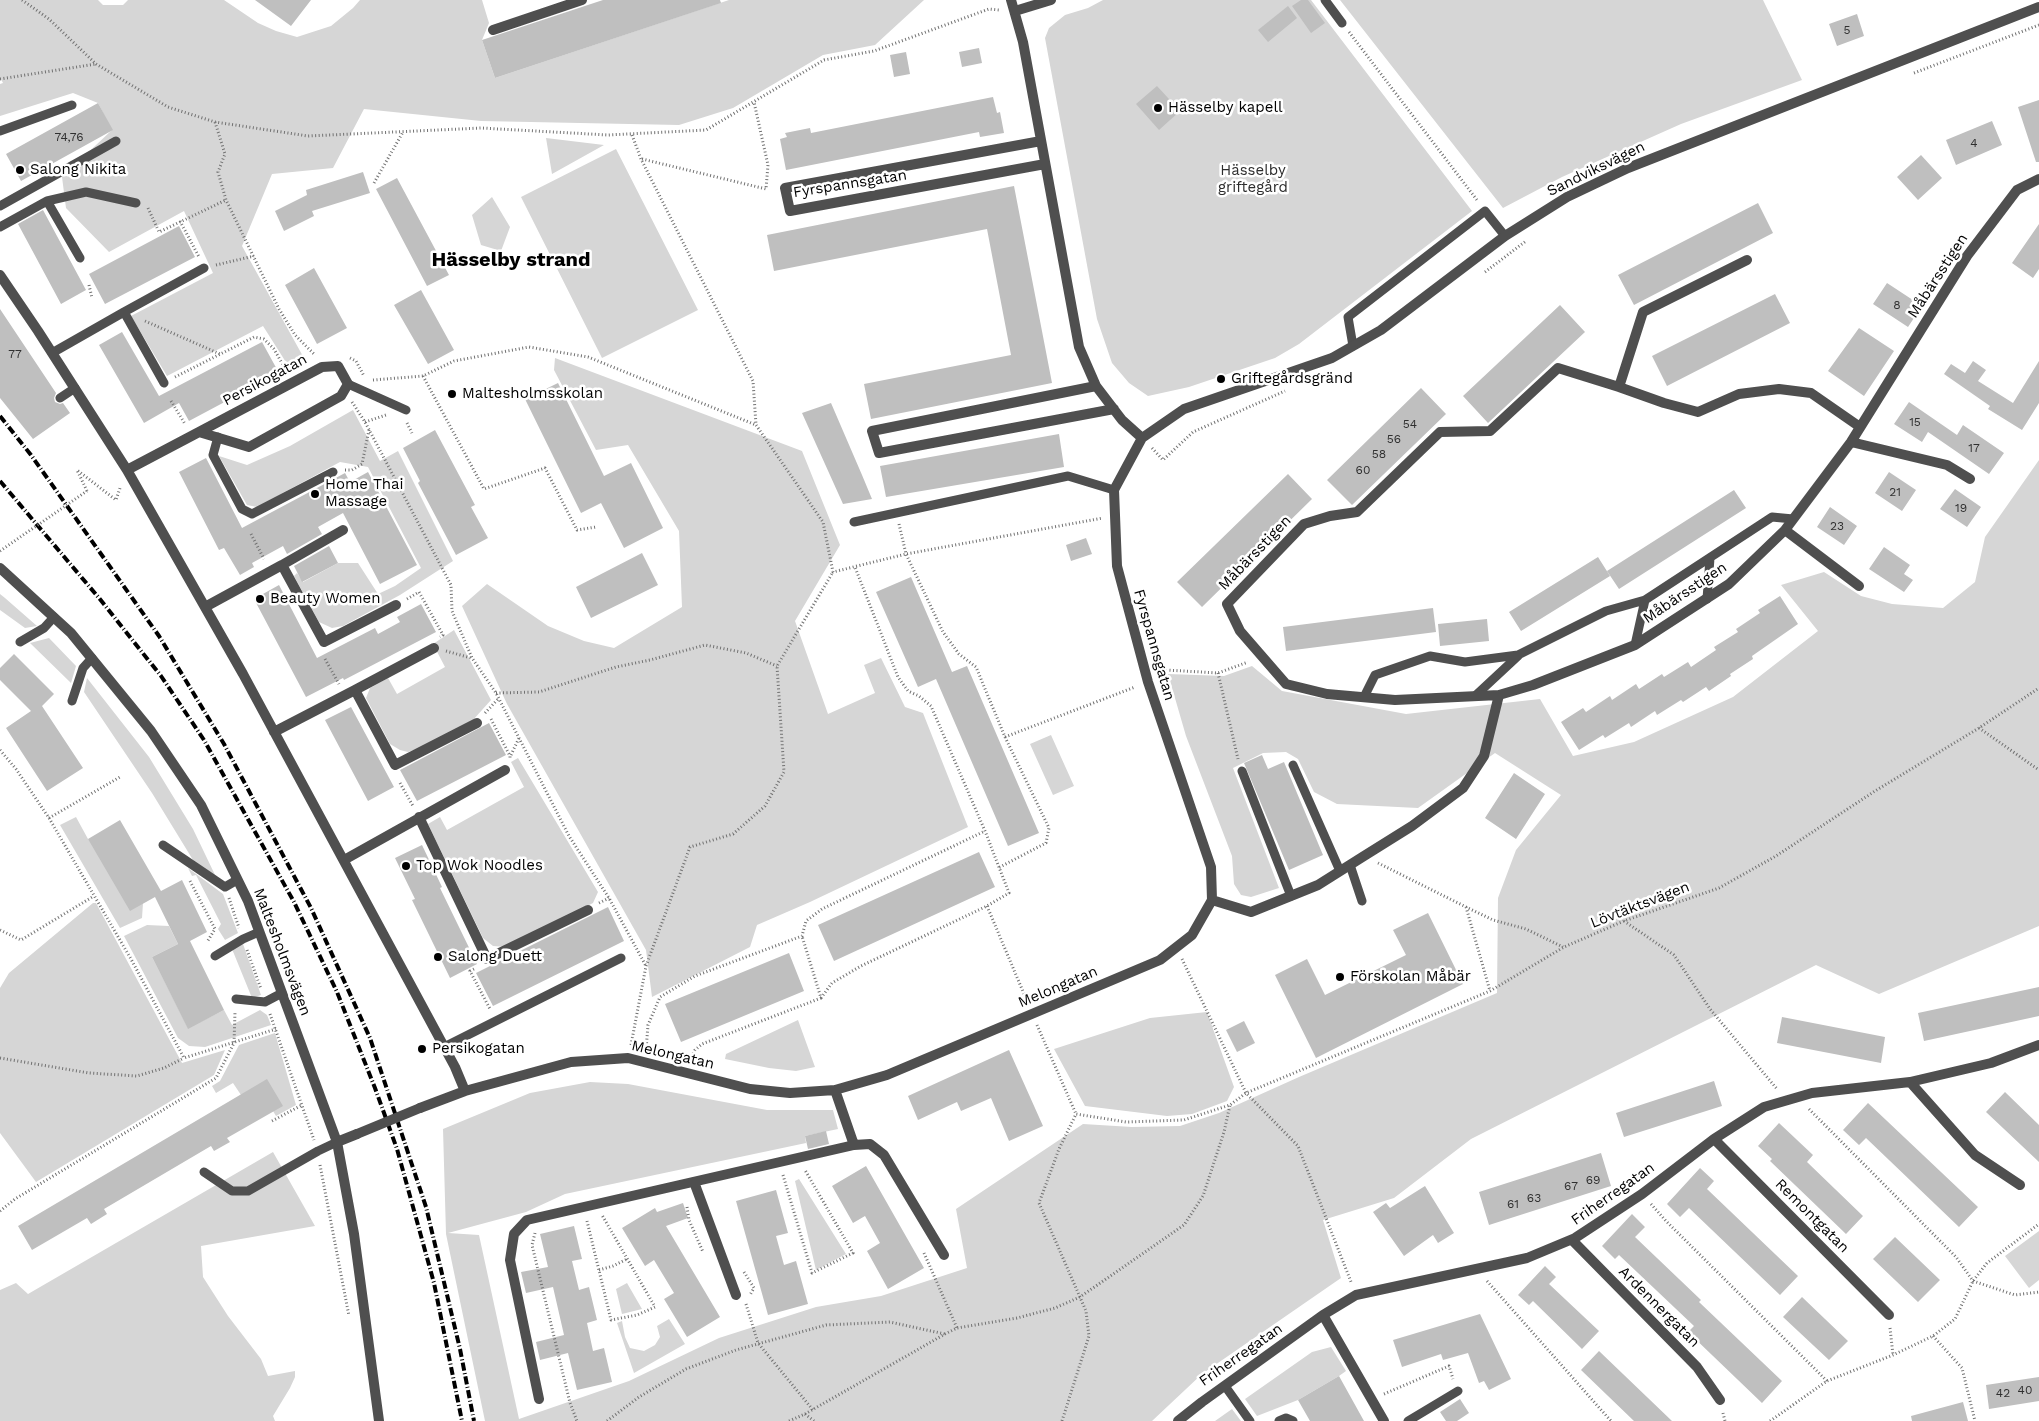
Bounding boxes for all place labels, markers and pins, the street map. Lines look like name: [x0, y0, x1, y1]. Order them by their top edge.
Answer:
place label: Hässelby kapell: [1168, 99, 1283, 117]
marker: Hässelby kapell: [1152, 102, 1164, 114]
place label: Salong Nikita: [30, 161, 126, 179]
marker: Salong Nikita: [14, 164, 26, 176]
place label: Griftegårdsgränd: [1231, 370, 1353, 388]
marker: Griftegårdsgränd: [1215, 373, 1227, 385]
place label: Maltesholmsskolan: [462, 385, 603, 403]
marker: Maltesholmsskolan: [446, 388, 458, 400]
place label: Home Thai Massage: [325, 476, 403, 511]
marker: Home Thai Massage: [309, 488, 321, 500]
place label: Beauty Women: [270, 590, 380, 608]
marker: Beauty Women: [254, 593, 266, 605]
place label: Top Wok Noodles: [416, 857, 543, 875]
marker: Top Wok Noodles: [400, 860, 412, 872]
place label: Salong Duett: [448, 948, 542, 966]
marker: Salong Duett: [432, 951, 444, 963]
place label: Förskolan Måbär: [1350, 968, 1471, 986]
marker: Förskolan Måbär: [1334, 971, 1346, 983]
place label: Persikogatan: [432, 1040, 525, 1058]
marker: Persikogatan: [416, 1043, 428, 1055]

